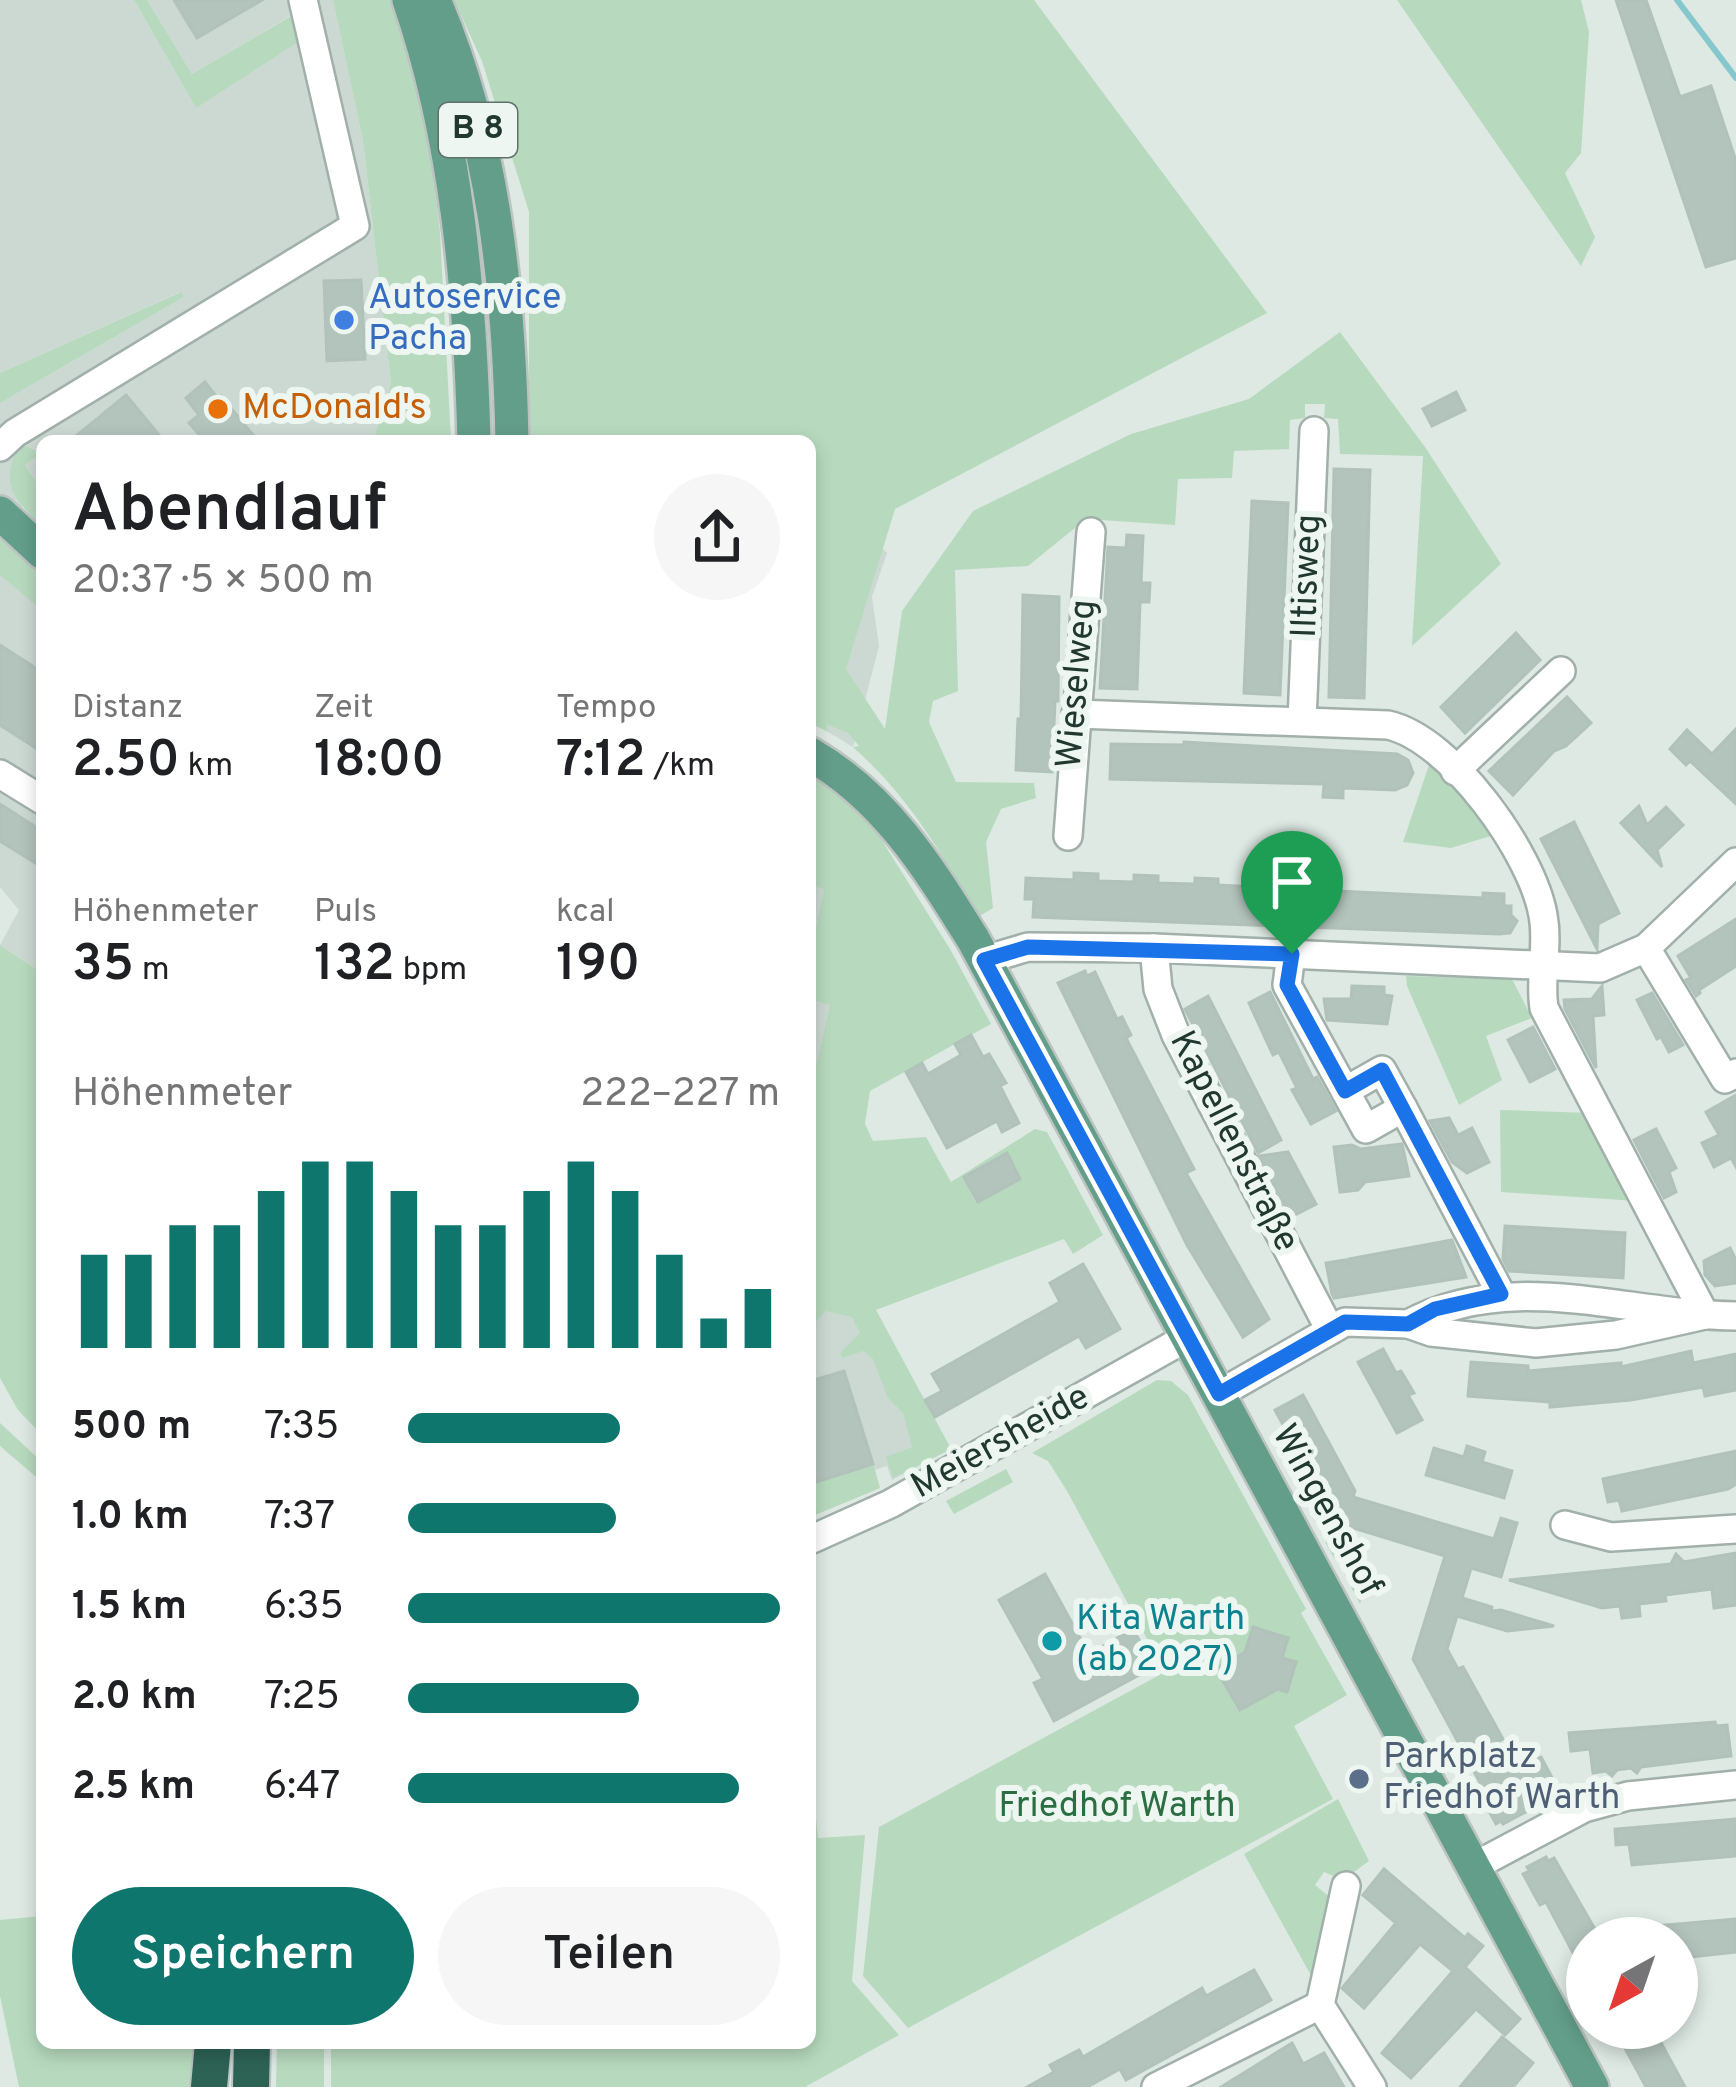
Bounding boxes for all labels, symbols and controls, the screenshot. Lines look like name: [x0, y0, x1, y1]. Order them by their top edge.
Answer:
road number: B 8: [439, 103, 517, 157]
place label: Autoservice Pacha: [368, 276, 561, 363]
marker: Autoservice Pacha: [331, 307, 357, 333]
place label: McDonald's: [242, 386, 427, 432]
marker: McDonald's: [205, 396, 231, 422]
text: Abendlauf: [72, 471, 387, 554]
button: share: [654, 474, 780, 600]
street label: Iltisweg: [1283, 513, 1333, 639]
text: 20:37 · 5 × 500 m: [72, 558, 374, 607]
street label: Wieselweg: [1048, 598, 1108, 770]
text: Distanz: [72, 688, 183, 730]
text: Zeit: [314, 688, 373, 730]
text: Tempo: [556, 688, 656, 730]
text: 2.50: [72, 730, 180, 795]
text: 18:00: [314, 730, 444, 795]
text: 7:12: [556, 730, 646, 795]
text: km: [180, 746, 233, 788]
text: /km: [646, 746, 715, 788]
pin: [1241, 831, 1343, 954]
icon: arrive: [1259, 849, 1325, 915]
text: Höhenmeter: [72, 892, 259, 934]
text: Puls: [314, 892, 377, 934]
text: kcal: [556, 892, 615, 934]
text: 35: [72, 934, 134, 999]
text: 132: [314, 934, 395, 999]
text: 190: [556, 934, 640, 999]
text: m: [134, 950, 170, 992]
text: bpm: [395, 950, 467, 992]
street label: Kapellenstraße: [1158, 1024, 1308, 1260]
text: Höhenmeter: [72, 1071, 293, 1120]
text: 222–227 m: [580, 1071, 780, 1120]
street label: Meiersheide: [904, 1375, 1098, 1511]
text: 500 m: [72, 1404, 191, 1453]
text: 7:35: [264, 1404, 339, 1453]
street label: Wingenshof: [1260, 1417, 1392, 1605]
text: 1.0 km: [72, 1494, 189, 1543]
text: 7:37: [264, 1494, 335, 1543]
text: 1.5 km: [72, 1584, 187, 1633]
text: 6:35: [264, 1584, 344, 1633]
place label: Kita Warth (ab 2027): [1076, 1597, 1245, 1684]
marker: Kita Warth (ab 2027): [1039, 1628, 1065, 1654]
text: 2.0 km: [72, 1674, 197, 1723]
text: 7:25: [264, 1674, 340, 1723]
place label: Parkplatz Friedhof Warth: [1383, 1735, 1621, 1822]
text: 2.5 km: [72, 1764, 195, 1813]
text: 6:47: [264, 1764, 340, 1813]
marker: Parkplatz Friedhof Warth: [1346, 1766, 1372, 1792]
park label: Friedhof Warth: [998, 1784, 1236, 1830]
button: Speichern: [72, 1887, 414, 2025]
button: Teilen: [438, 1887, 780, 2025]
north arrow: [1566, 1917, 1698, 2049]
map controls: [1566, 1917, 1698, 2049]

